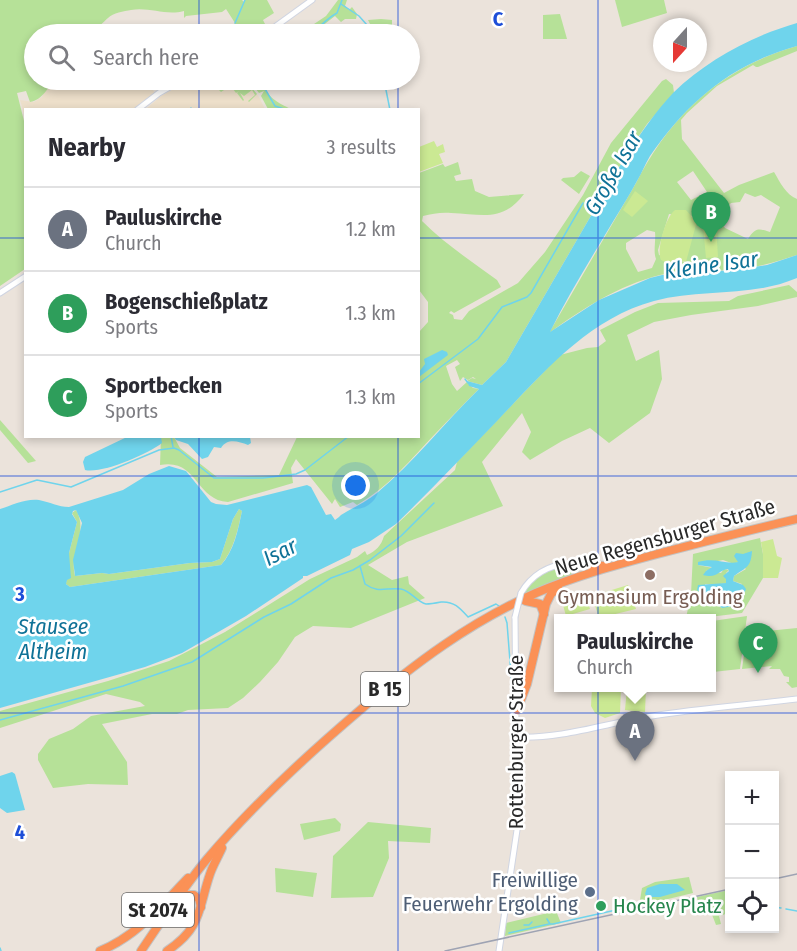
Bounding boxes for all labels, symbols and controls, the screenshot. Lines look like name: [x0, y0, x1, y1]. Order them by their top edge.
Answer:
text: C: [493, 7, 504, 31]
north arrow: [653, 18, 707, 72]
search box: [24, 24, 420, 90]
icon: search: [45, 41, 78, 74]
text: Search here: [93, 44, 199, 71]
water label: Große Isar: [578, 125, 648, 220]
text: Nearby: [48, 132, 125, 163]
text: 3 results: [327, 135, 396, 159]
pin: B: [692, 192, 730, 242]
text: Pauluskirche: [105, 204, 222, 231]
text: A: [62, 217, 73, 241]
text: 1.2 km: [346, 217, 396, 241]
text: Church: [105, 231, 161, 255]
water label: Kleine Isar: [662, 245, 761, 285]
text: Bogenschießplatz: [105, 288, 268, 315]
text: B: [62, 301, 73, 325]
text: 1.3 km: [345, 301, 396, 325]
text: Sports: [105, 315, 158, 339]
text: Sportbecken: [105, 372, 222, 399]
text: C: [62, 385, 73, 409]
text: 1.3 km: [345, 385, 396, 409]
text: Sports: [105, 399, 158, 423]
your location: [341, 471, 370, 500]
street label: Neue Regensburger Straße: [552, 493, 778, 581]
water label: Isar: [259, 532, 303, 572]
marker: Gymnasium Ergolding: [643, 568, 657, 582]
text: 3: [14, 582, 25, 606]
place label: Gymnasium Ergolding: [557, 584, 743, 610]
water label: Stausee Altheim: [17, 613, 88, 665]
popup: [554, 614, 716, 692]
pin: C: [738, 624, 777, 673]
text: Pauluskirche: [577, 628, 693, 655]
street label: Rottenburger Straße: [503, 655, 529, 829]
text: Church: [577, 655, 633, 679]
road number: B 15: [361, 672, 409, 706]
pin: A: [616, 712, 654, 761]
map controls: [725, 771, 779, 933]
button: +: [725, 771, 779, 825]
text: 4: [15, 820, 25, 844]
button: −: [725, 825, 779, 879]
place label: Freiwillige Feuerwehr Ergolding: [403, 867, 578, 917]
button: locate: [725, 879, 779, 933]
marker: Freiwillige Feuerwehr Ergolding: [583, 885, 597, 899]
road number: St 2074: [122, 893, 194, 927]
place label: Hockey Platz: [613, 893, 722, 919]
marker: Hockey Platz: [594, 899, 608, 913]

